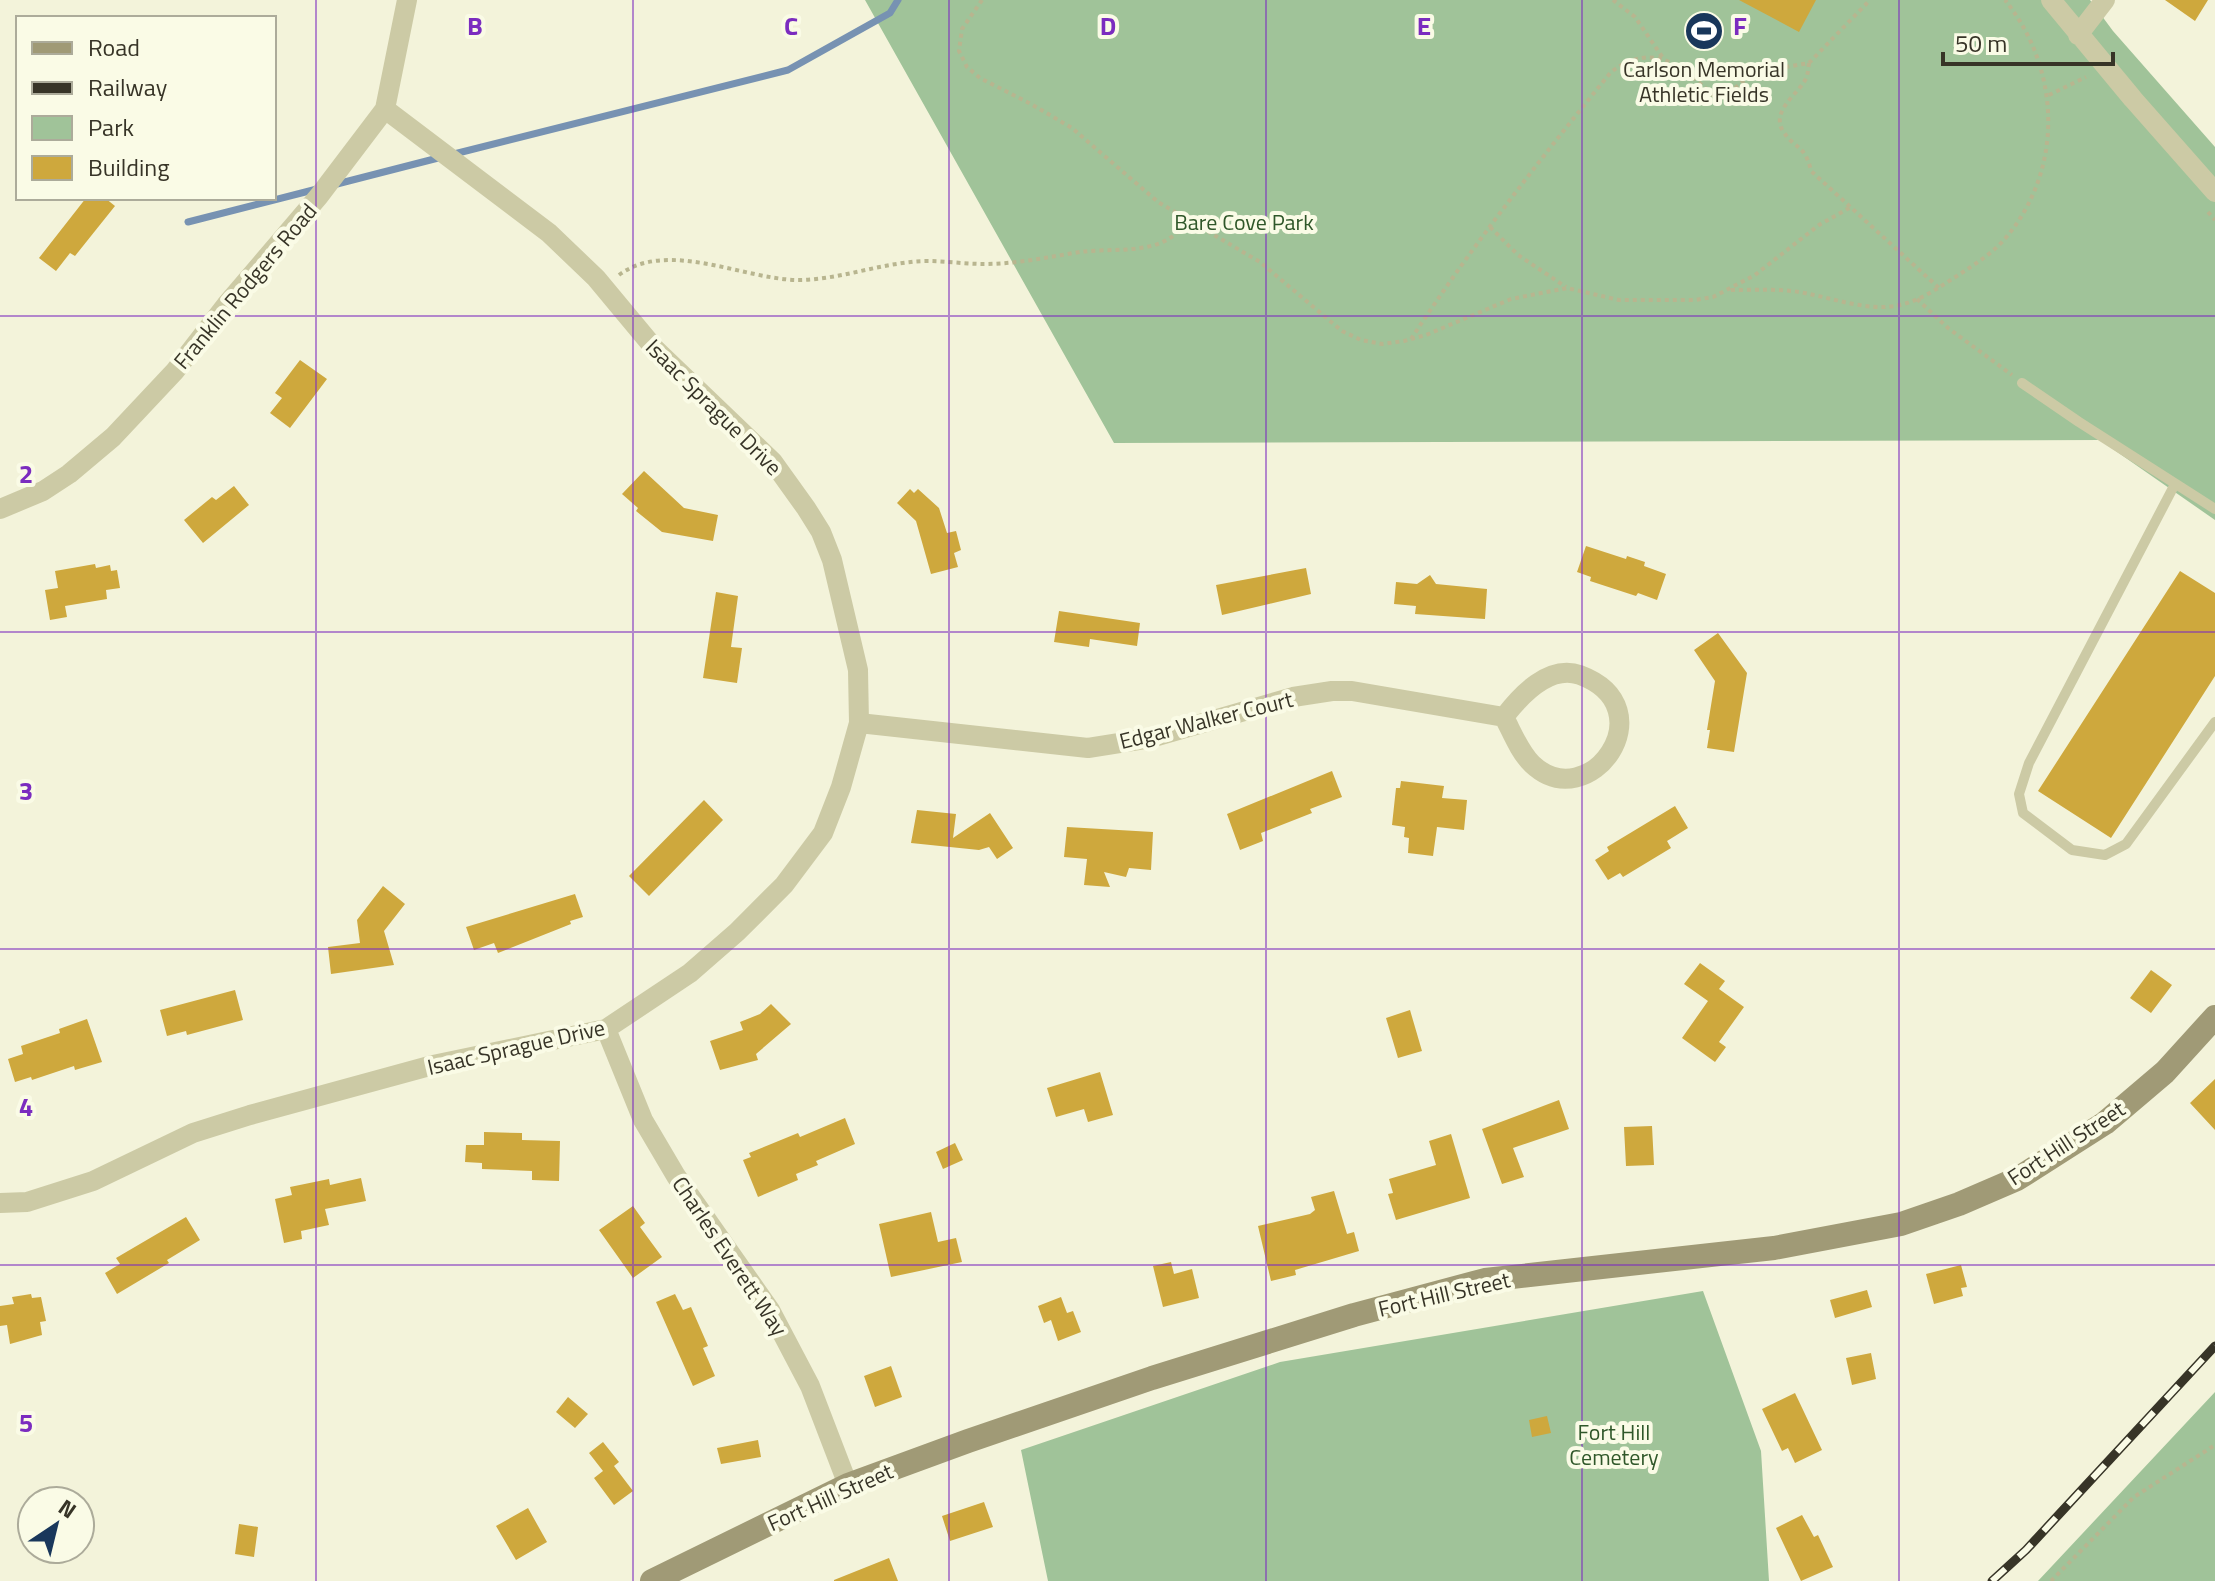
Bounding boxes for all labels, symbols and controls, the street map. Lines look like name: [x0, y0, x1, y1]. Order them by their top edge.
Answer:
text: B: [467, 6, 483, 45]
text: C: [784, 6, 798, 45]
text: D: [1100, 6, 1116, 45]
text: E: [1417, 6, 1431, 45]
text: F: [1733, 6, 1747, 45]
sports icon: Carlson Memorial Athletic Fields: [1683, 10, 1725, 52]
legend: [16, 16, 276, 200]
scale bar: [1943, 16, 2113, 66]
text: 50 m: [1955, 25, 2007, 61]
text: Road: [88, 29, 140, 65]
place label: Carlson Memorial Athletic Fields: [1623, 52, 1785, 111]
text: Railway: [88, 69, 168, 105]
text: Park: [88, 109, 134, 145]
text: Building: [88, 149, 170, 185]
street label: Franklin Rodgers Road: [165, 195, 325, 377]
park label: Bare Cove Park: [1174, 205, 1314, 239]
street label: Isaac Sprague Drive: [638, 331, 790, 483]
text: 2: [19, 454, 33, 493]
street label: Edgar Walker Court: [1116, 682, 1297, 758]
text: 3: [19, 771, 33, 810]
street label: Isaac Sprague Drive: [424, 1010, 608, 1084]
text: 4: [19, 1087, 33, 1126]
street label: Fort Hill Street: [2000, 1092, 2132, 1194]
street label: Charles Everett Way: [664, 1169, 796, 1343]
street label: Fort Hill Street: [1375, 1262, 1514, 1326]
text: 5: [19, 1403, 33, 1442]
park label: Fort Hill Cemetery: [1569, 1415, 1659, 1474]
street label: Fort Hill Street: [762, 1454, 899, 1540]
north arrow: [16, 1485, 96, 1565]
text: N: [51, 1490, 83, 1527]

